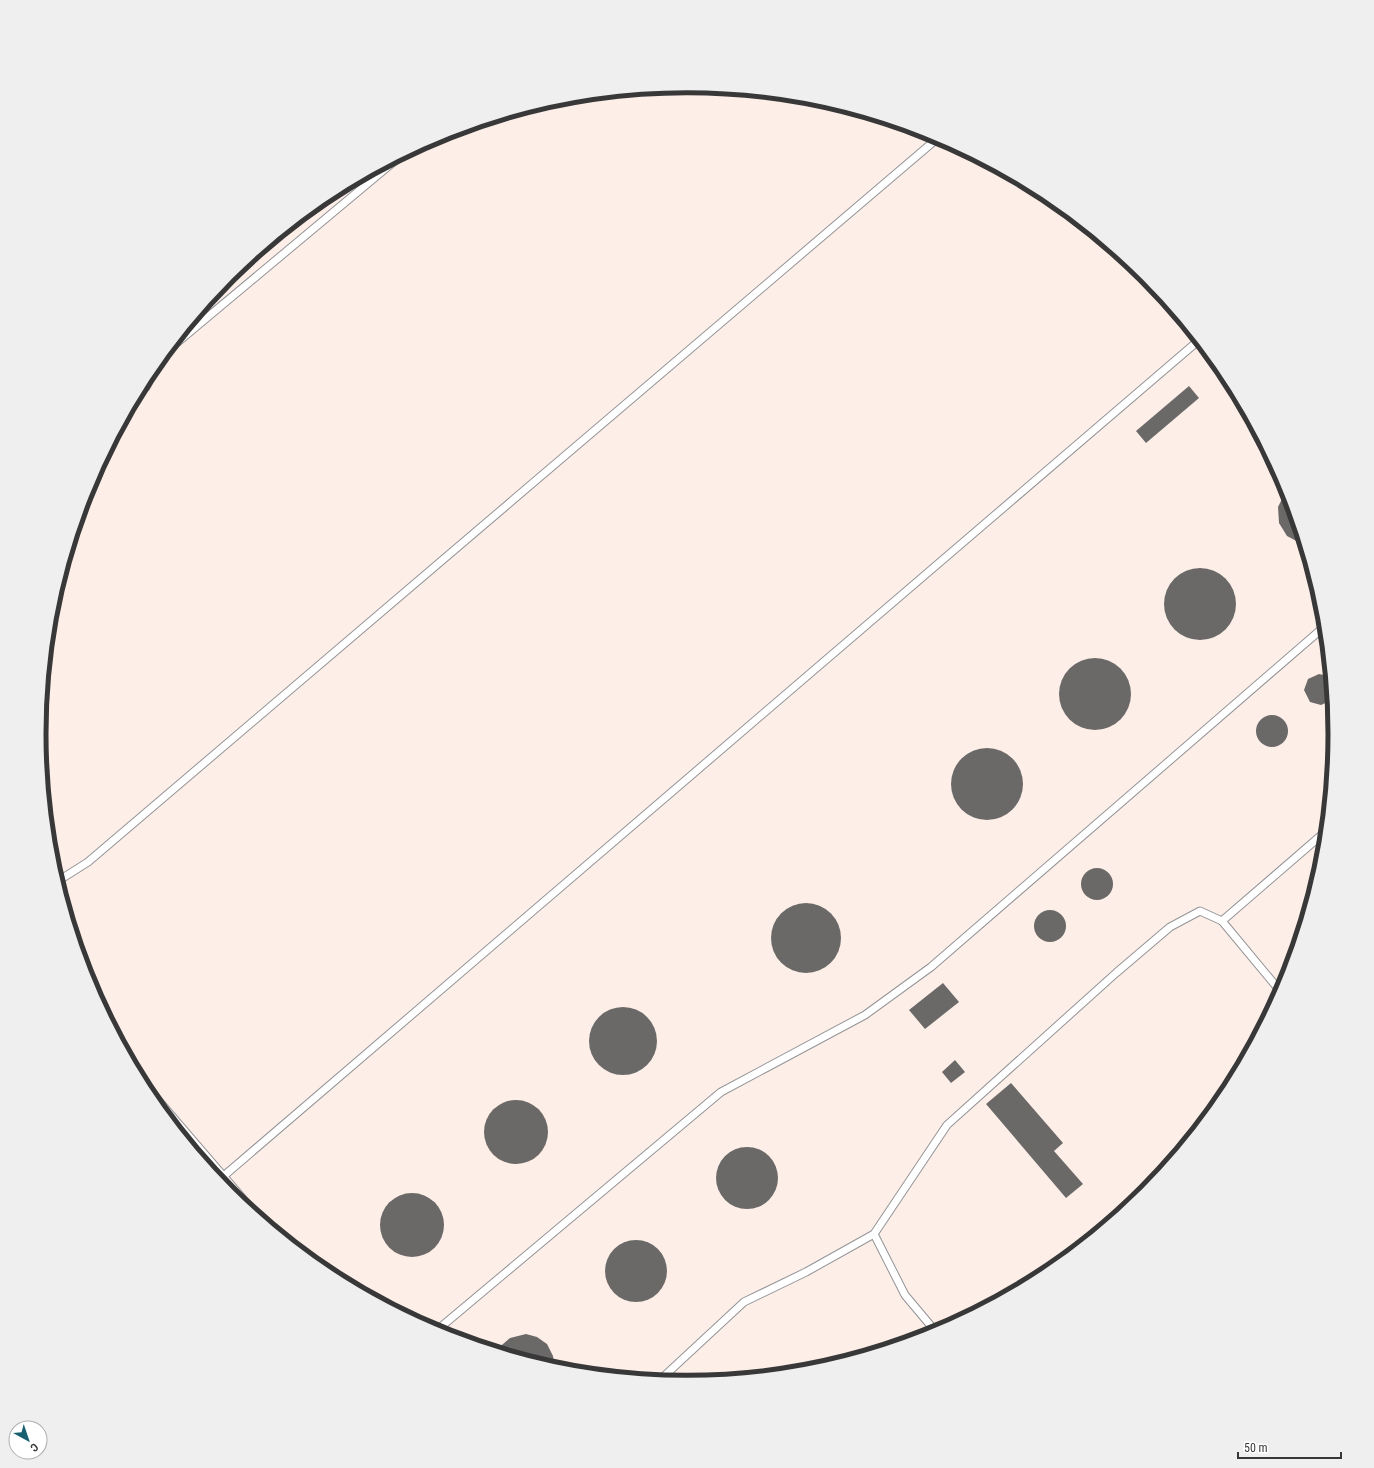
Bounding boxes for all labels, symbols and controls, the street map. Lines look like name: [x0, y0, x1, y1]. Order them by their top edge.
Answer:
north arrow: [8, 1420, 48, 1460]
scale bar: [1238, 1434, 1341, 1460]
text: С: [28, 1440, 41, 1454]
text: 50 m: [1244, 1441, 1268, 1455]

